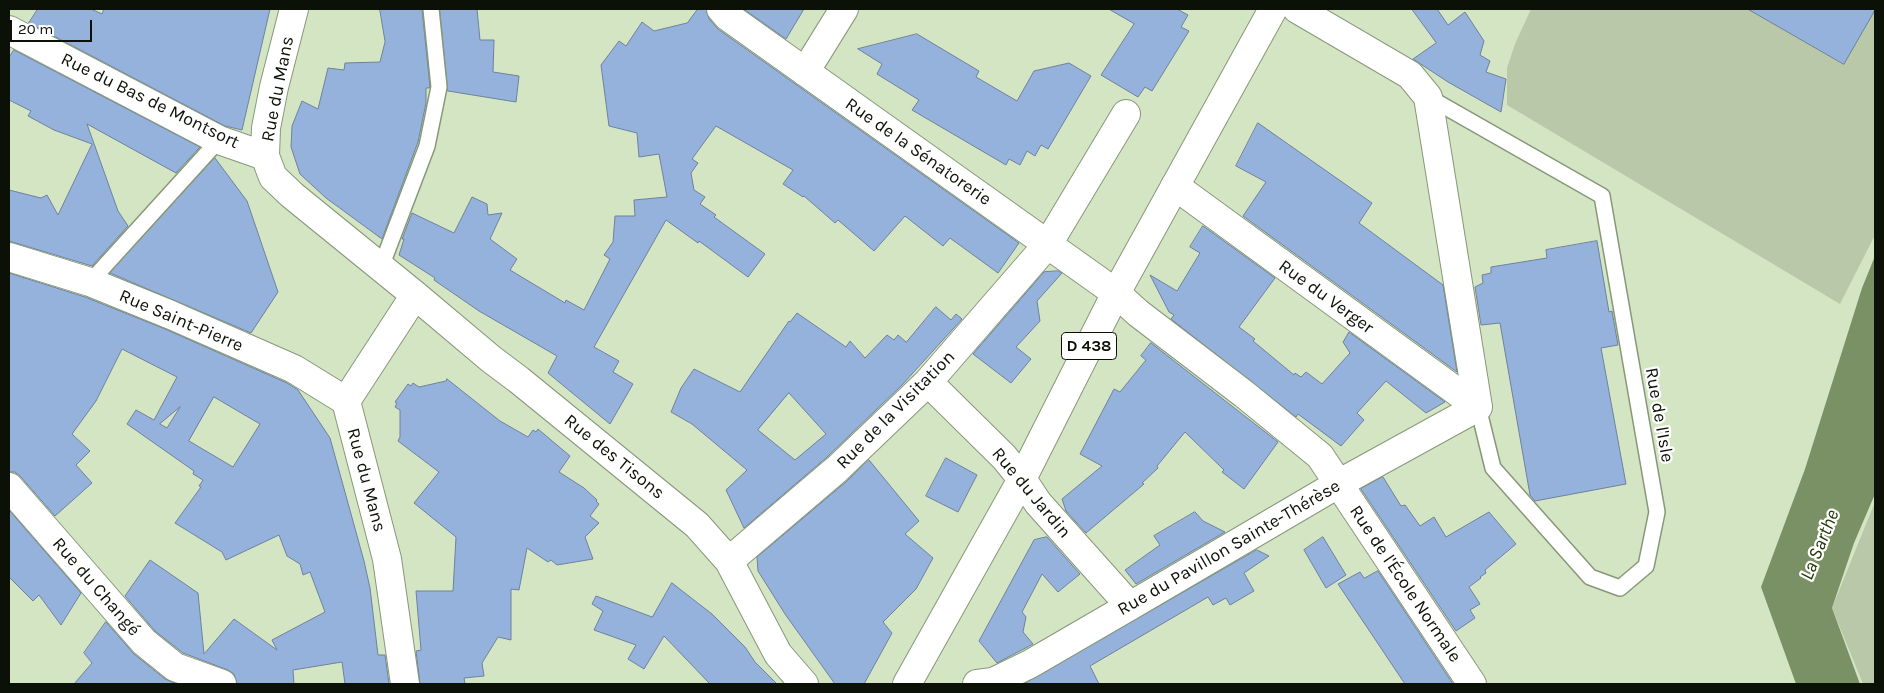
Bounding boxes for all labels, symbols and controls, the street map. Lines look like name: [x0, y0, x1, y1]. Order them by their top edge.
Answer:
scale bar: [12, 10, 95, 42]
text: 20 m: [18, 20, 53, 38]
street label: Rue du Mans: [257, 35, 299, 143]
street label: Rue du Bas de Montsort: [57, 48, 243, 154]
street label: Rue de la Sénatorerie: [841, 93, 995, 211]
street label: Rue du Verger: [1274, 255, 1378, 339]
street label: Rue Saint-Pierre: [116, 285, 246, 357]
road number: D 438: [1062, 332, 1116, 360]
street label: Rue de la Visitation: [832, 346, 960, 474]
street label: Rue de l'Isle: [1640, 366, 1678, 464]
street label: Rue des Tisons: [559, 410, 669, 504]
street label: Rue du Mans: [342, 426, 390, 534]
street label: Rue du Jardin: [987, 443, 1075, 543]
street label: Rue du Pavillon Sainte-Thérèse: [1114, 475, 1344, 621]
street label: Rue de l'École Normale: [1344, 501, 1466, 667]
water label: La Sarthe: [1796, 507, 1844, 583]
street label: Rue du Changé: [47, 533, 145, 641]

